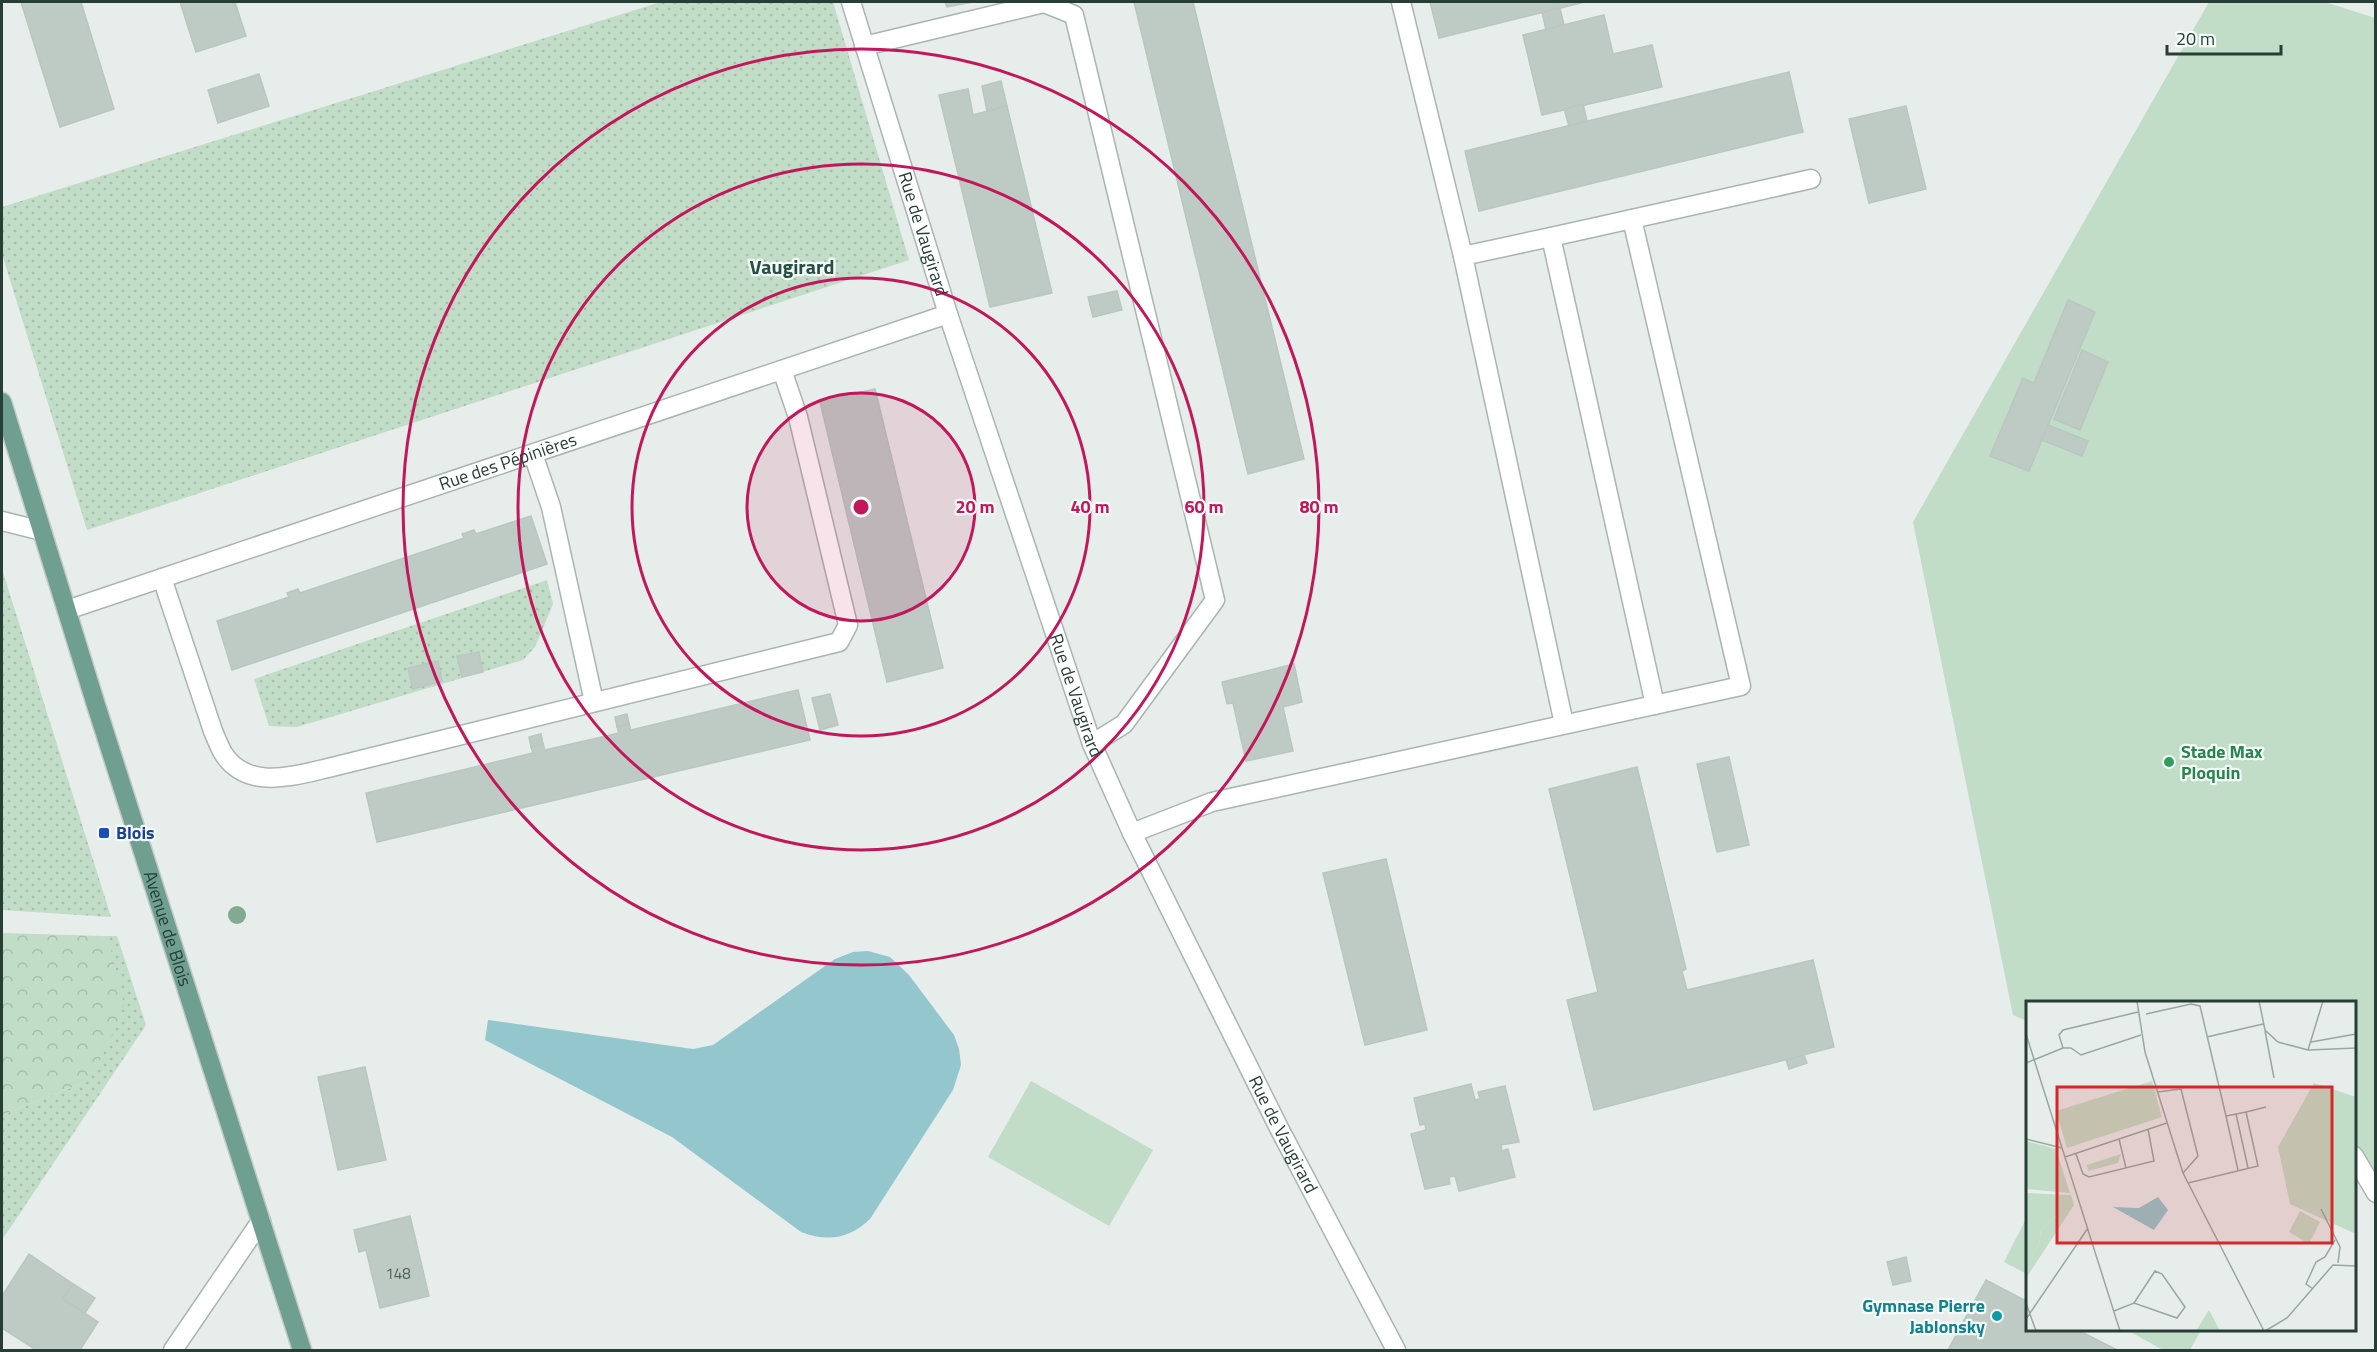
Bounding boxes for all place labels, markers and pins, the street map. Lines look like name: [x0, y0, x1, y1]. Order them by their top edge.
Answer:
centre of rings: [851, 497, 871, 517]
place label: Stade Max Ploquin: [2181, 738, 2263, 786]
marker: Stade Max Ploquin: [2162, 755, 2176, 769]
place label: Blois: [116, 819, 155, 846]
marker: Blois: [97, 826, 111, 840]
place label: Gymnase Pierre Jablonsky: [1862, 1292, 1985, 1340]
marker: Gymnase Pierre Jablonsky: [1990, 1309, 2004, 1323]

